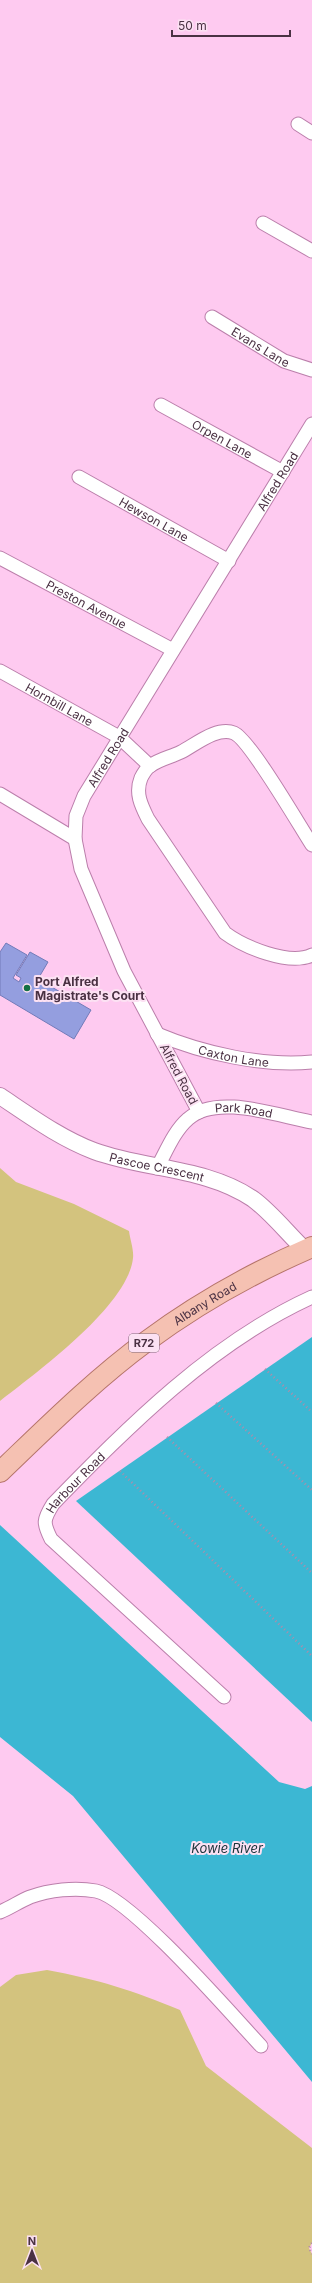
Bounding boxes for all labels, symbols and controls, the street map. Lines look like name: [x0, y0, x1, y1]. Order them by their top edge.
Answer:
scale bar: [172, 12, 290, 38]
text: 50 m: [178, 18, 207, 33]
street label: Evans Lane: [229, 323, 291, 370]
street label: Orpen Lane: [190, 416, 255, 461]
street label: Alfred Road: [253, 449, 301, 513]
street label: Hewson Lane: [117, 494, 191, 544]
street label: Preston Avenue: [44, 576, 129, 632]
street label: Hornbill Lane: [23, 679, 96, 729]
street label: Alfred Road: [84, 725, 132, 790]
place label: Port Alfred Magistrate's Court: [35, 974, 145, 1003]
marker: Port Alfred Magistrate's Court: [22, 983, 32, 993]
street label: Alfred Road: [157, 1041, 201, 1107]
street label: Caxton Lane: [197, 1041, 270, 1070]
street label: Park Road: [214, 1099, 274, 1120]
street label: Pascoe Crescent: [108, 1149, 206, 1184]
street label: Albany Road: [170, 1278, 239, 1328]
road number: R72: [129, 1334, 159, 1352]
street label: Harbour Road: [42, 1449, 108, 1515]
water label: Kowie River: [191, 1840, 264, 1856]
north arrow: [12, 2231, 52, 2271]
text: N: [28, 2234, 36, 2248]

